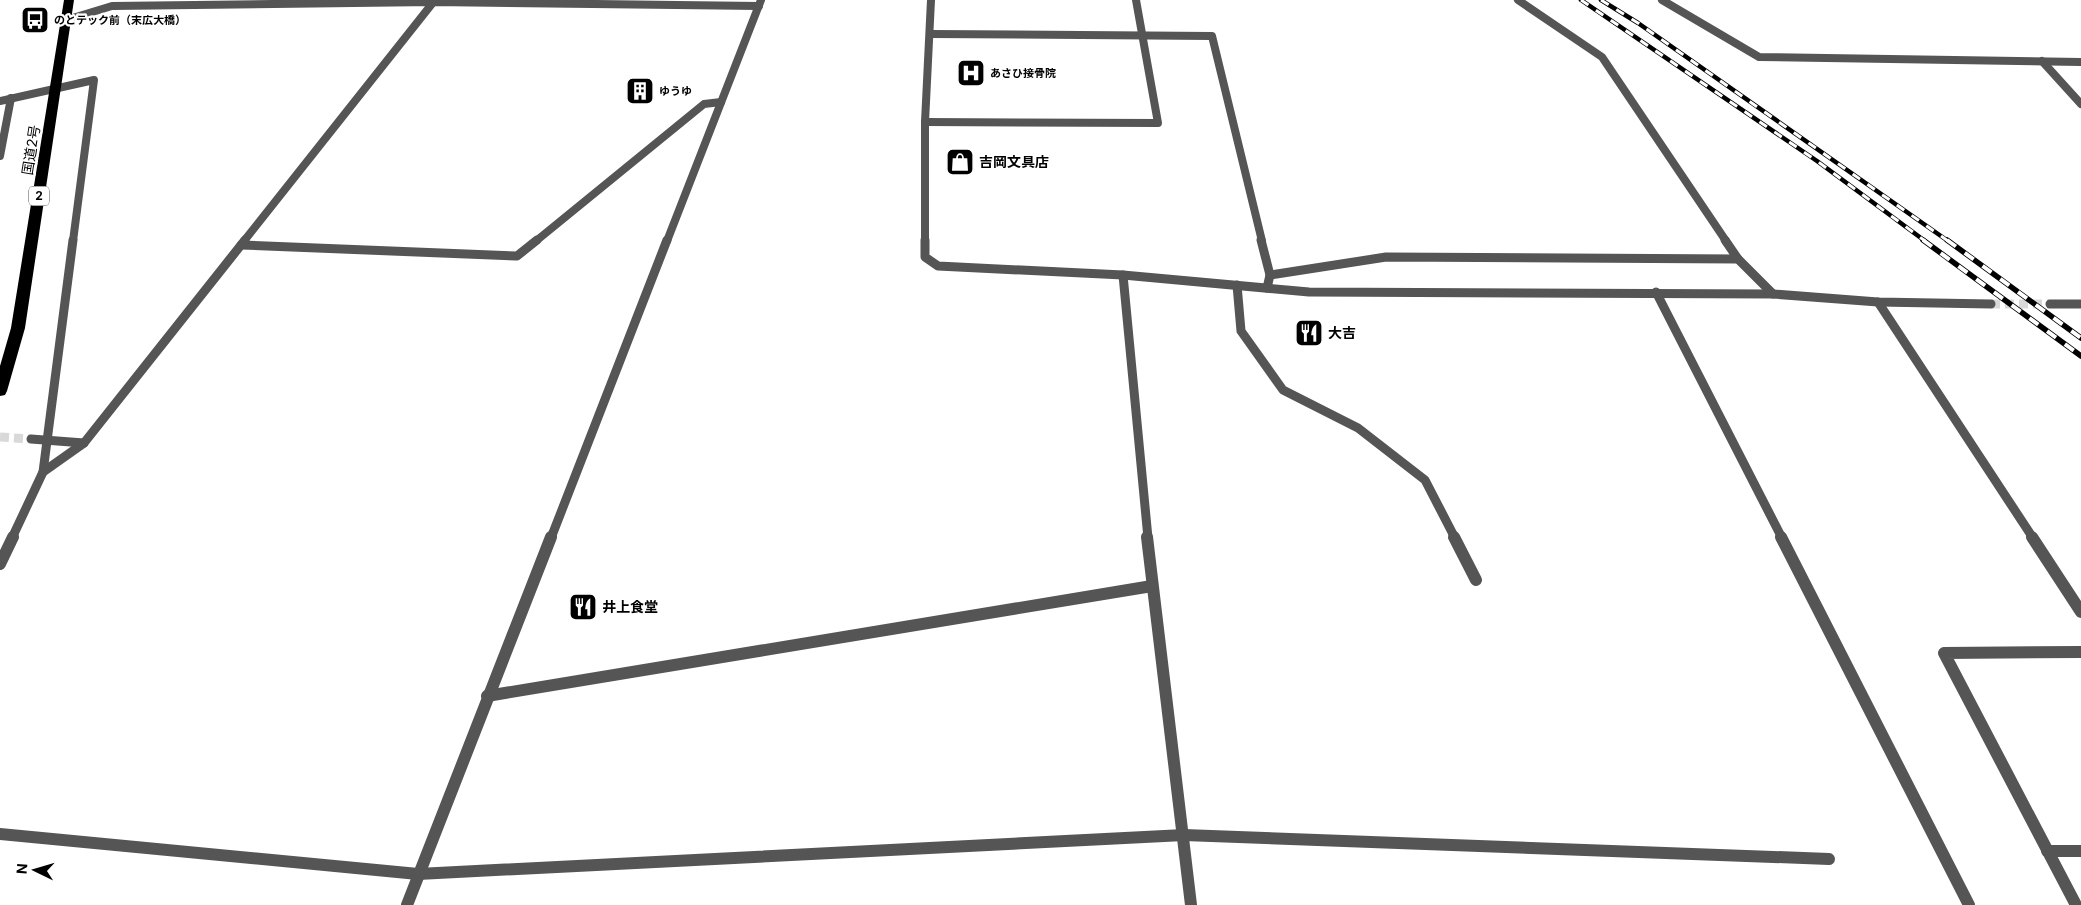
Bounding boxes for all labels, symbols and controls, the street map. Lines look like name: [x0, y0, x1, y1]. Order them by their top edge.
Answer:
bus stop icon: のとテック前（末広大橋）: [20, 5, 50, 35]
place label: のとテック前（末広大橋）: [54, 13, 186, 27]
hospital icon: あさひ接骨院: [956, 58, 986, 88]
place label: あさひ接骨院: [990, 66, 1056, 80]
building icon: ゆうゆ: [625, 76, 655, 106]
place label: ゆうゆ: [659, 84, 692, 98]
street label: 国道2号: [18, 124, 43, 176]
shop icon: 吉岡文具店: [945, 147, 975, 177]
place label: 吉岡文具店: [979, 153, 1049, 170]
road number: 2: [29, 187, 49, 206]
restaurant icon: 大吉: [1294, 318, 1324, 348]
place label: 大吉: [1328, 324, 1356, 341]
restaurant icon: 井上食堂: [568, 592, 598, 622]
place label: 井上食堂: [602, 598, 658, 615]
north arrow: [10, 845, 60, 895]
text: N: [13, 863, 30, 875]

